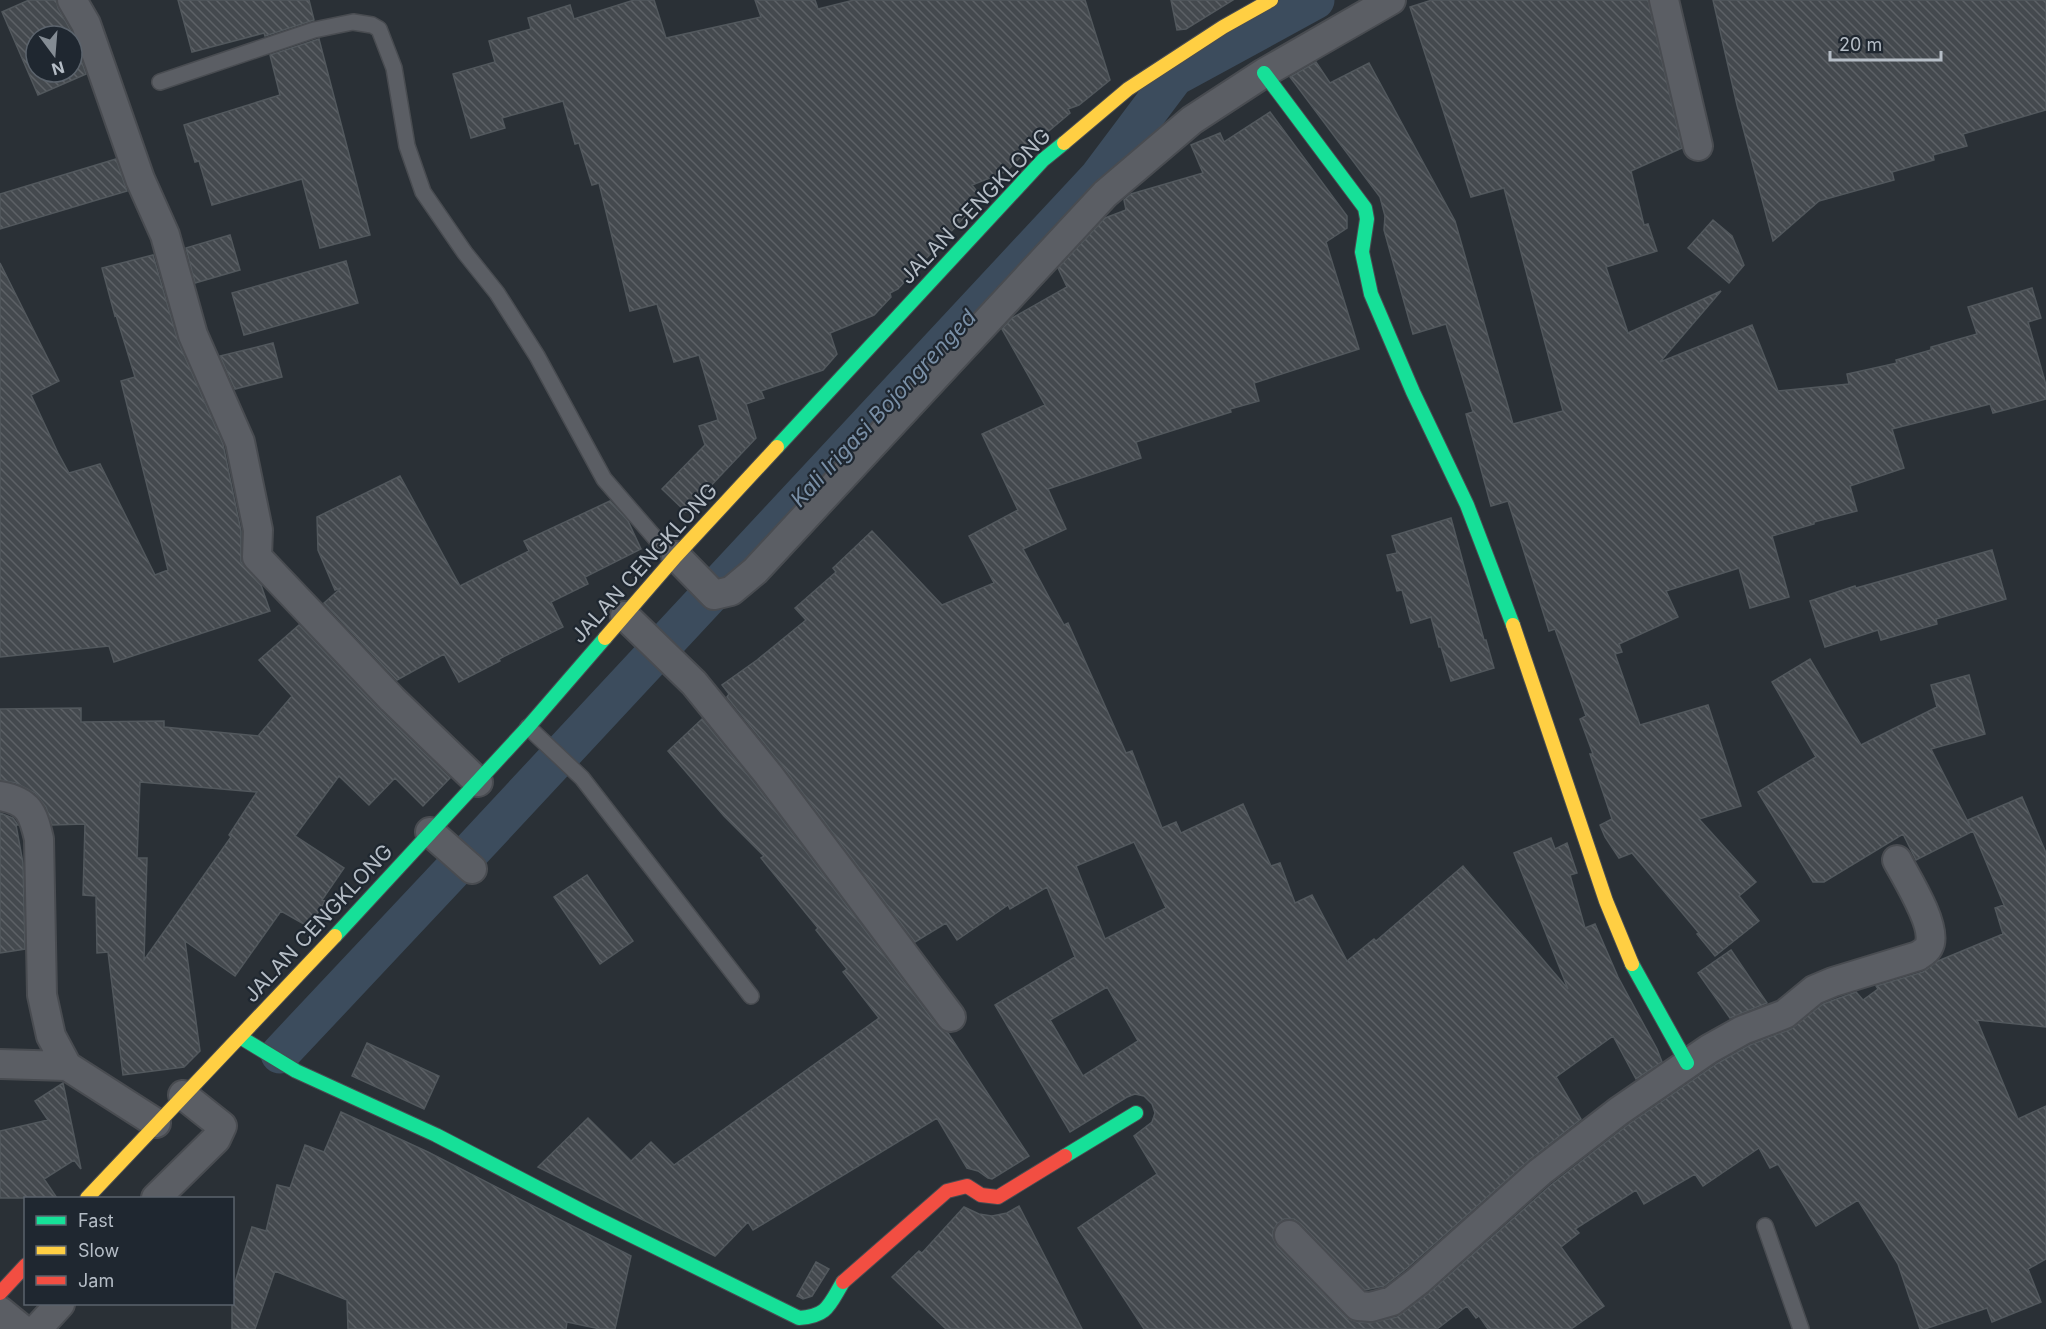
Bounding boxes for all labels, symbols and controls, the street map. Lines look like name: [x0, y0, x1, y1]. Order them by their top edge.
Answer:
north arrow: [24, 24, 84, 84]
scale bar: [1830, 24, 1941, 62]
text: 20 m: [1839, 34, 1882, 55]
text: N: [50, 57, 67, 80]
street label: JALAN CENGKLONG: [894, 123, 1056, 289]
water label: Kali Irigasi Bojongrenged: [785, 304, 982, 512]
street label: JALAN CENGKLONG: [566, 478, 722, 648]
street label: JALAN CENGKLONG: [238, 839, 398, 1007]
legend: [24, 1197, 234, 1305]
text: Fast: [78, 1210, 114, 1231]
text: Slow: [78, 1240, 119, 1261]
text: Jam: [78, 1270, 114, 1291]

